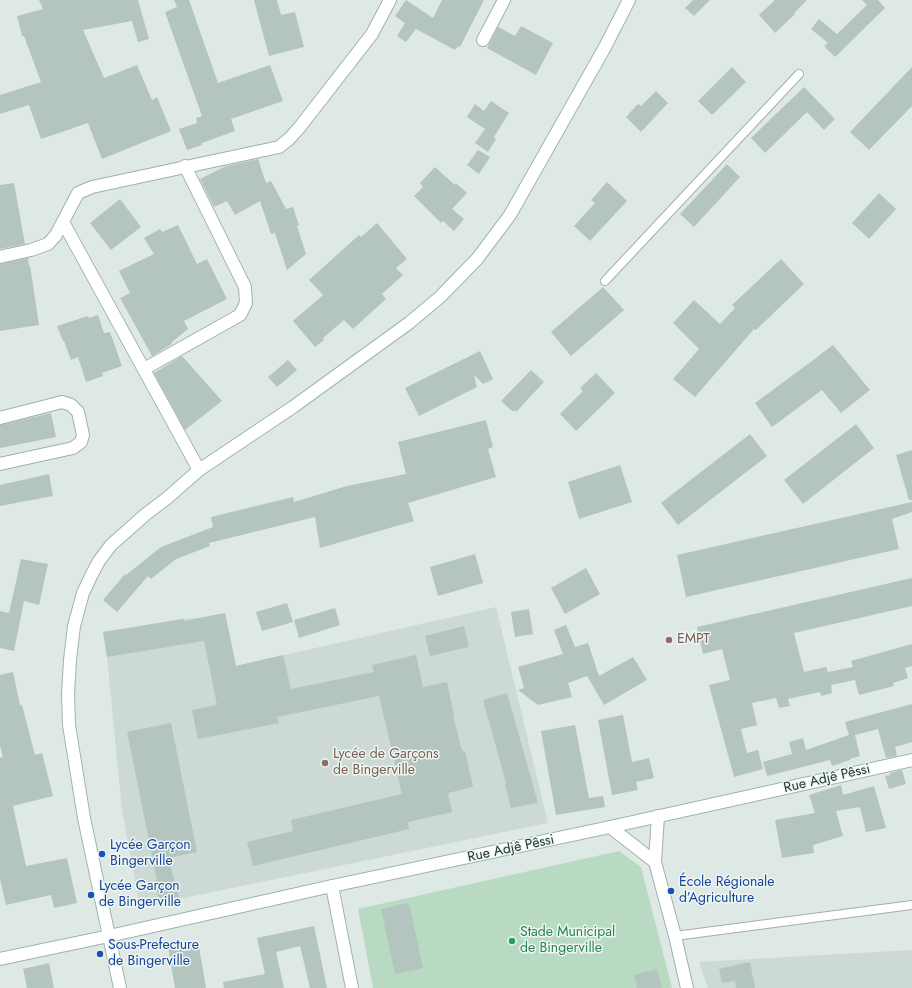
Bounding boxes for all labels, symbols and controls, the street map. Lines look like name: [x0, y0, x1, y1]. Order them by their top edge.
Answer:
place label: EMPT: [677, 632, 710, 648]
marker: EMPT: [664, 635, 674, 645]
place label: Lycée de Garçons de Bingerville: [333, 747, 439, 780]
marker: Lycée de Garçons de Bingerville: [320, 758, 330, 768]
street label: Rue Adjê Pêssi: [782, 761, 872, 797]
street label: Rue Adjê Pêssi: [466, 832, 556, 866]
place label: Lycée Garçon Bingerville: [110, 838, 191, 870]
marker: Lycée Garçon Bingerville: [97, 849, 107, 859]
place label: École Régionale d’Agriculture: [679, 875, 774, 908]
place label: Lycée Garçon de Bingerville: [99, 879, 181, 912]
marker: École Régionale d’Agriculture: [666, 886, 676, 896]
marker: Lycée Garçon de Bingerville: [86, 890, 96, 900]
place label: Stade Municipal de Bingerville: [520, 925, 615, 958]
marker: Stade Municipal de Bingerville: [507, 936, 517, 946]
place label: Sous-Prefecture de Bingerville: [108, 938, 199, 970]
marker: Sous-Prefecture de Bingerville: [95, 949, 105, 959]

